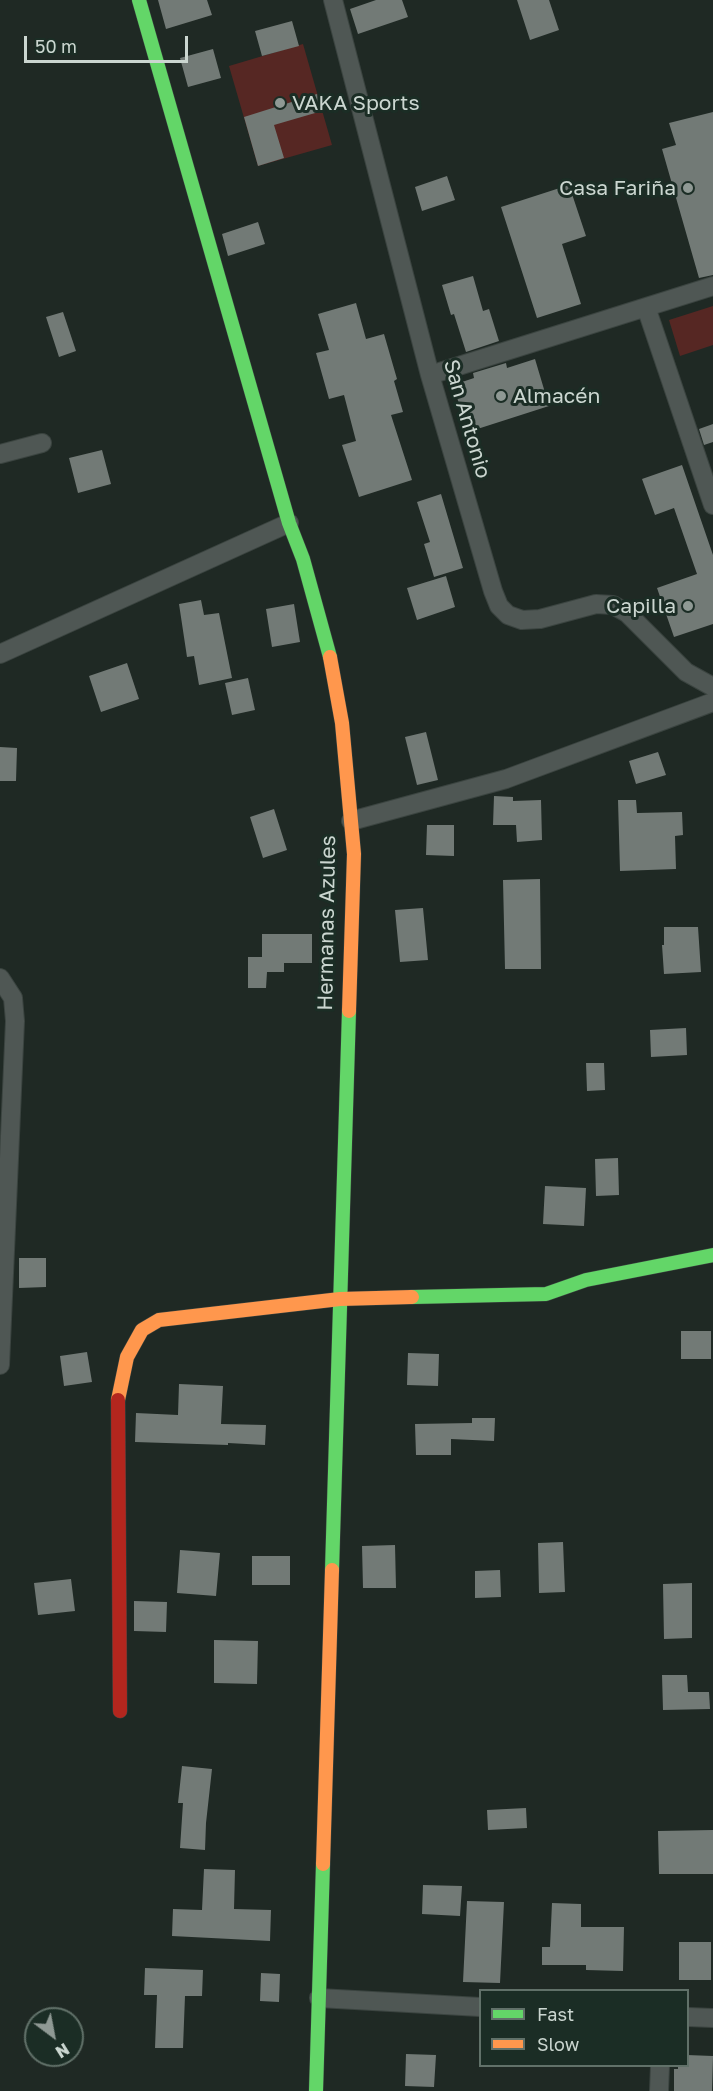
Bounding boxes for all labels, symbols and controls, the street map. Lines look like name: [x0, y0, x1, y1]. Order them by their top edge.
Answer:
scale bar: [27, 24, 190, 62]
text: 50 m: [35, 35, 77, 57]
place label: VAKA Sports: [292, 90, 420, 116]
marker: VAKA Sports: [273, 96, 287, 110]
place label: Casa Fariña: [559, 175, 676, 201]
marker: Casa Fariña: [681, 181, 695, 195]
street label: San Antonio: [438, 357, 496, 481]
place label: Almacén: [513, 383, 600, 409]
marker: Almacén: [494, 389, 508, 403]
place label: Capilla: [606, 593, 676, 619]
marker: Capilla: [681, 599, 695, 613]
street label: Hermanas Azules: [313, 835, 341, 1011]
legend: [479, 1989, 689, 2067]
text: Fast: [537, 2003, 574, 2025]
north arrow: [24, 2007, 84, 2067]
text: Slow: [537, 2033, 579, 2055]
text: N: [52, 2039, 73, 2062]

